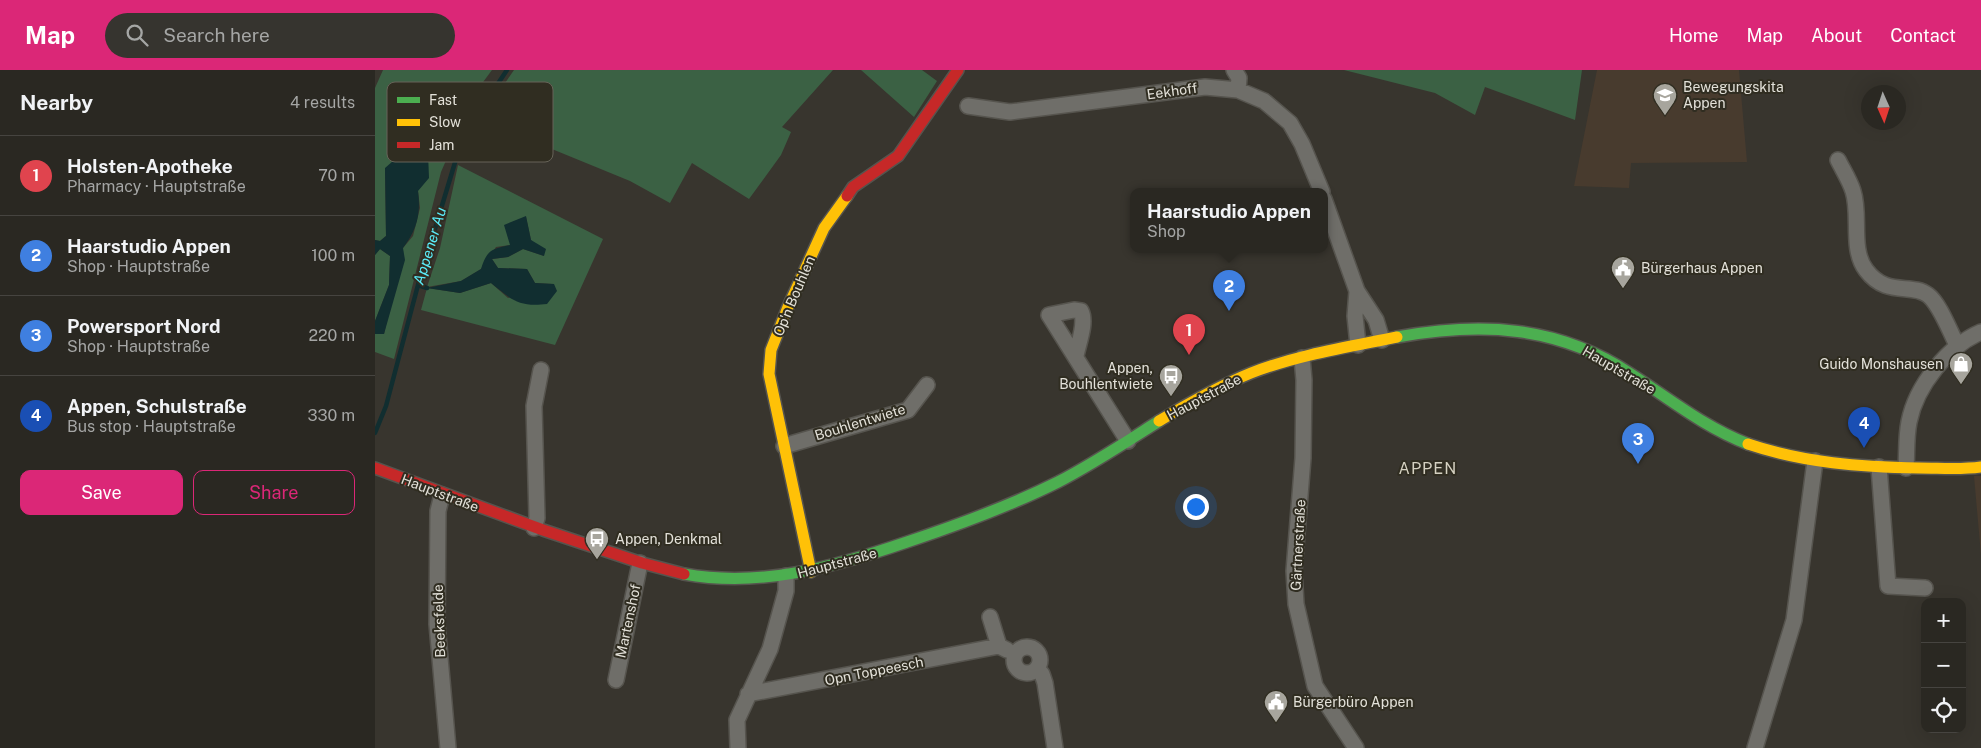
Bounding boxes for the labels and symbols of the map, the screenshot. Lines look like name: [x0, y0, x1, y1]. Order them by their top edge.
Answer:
street label: Eekhoff: [1146, 79, 1199, 102]
place label: Bewegungskita Appen: [1683, 79, 1784, 111]
legend: [387, 82, 553, 162]
school or university icon: Bewegungskita Appen: [1652, 82, 1678, 116]
north arrow: [1861, 85, 1906, 130]
text: Fast: [429, 92, 457, 108]
text: Slow: [429, 114, 461, 130]
text: Jam: [429, 137, 454, 153]
water label: Appener Au: [410, 205, 449, 287]
street label: Op'n Bouhlen: [770, 254, 818, 338]
public building icon: Bürgerhaus Appen: [1610, 255, 1636, 289]
place label: Bürgerhaus Appen: [1641, 260, 1763, 276]
pin: 2: [1213, 270, 1245, 311]
pin: 1: [1173, 314, 1205, 355]
street label: Hauptstraße: [1580, 343, 1658, 397]
shop icon: Guido Monshausen: [1948, 351, 1974, 385]
place label: Guido Monshausen: [1819, 356, 1943, 372]
place label: Appen, Bouhlentwiete: [1059, 360, 1153, 392]
bus stop icon: Appen, Bouhlentwiete: [1158, 363, 1184, 397]
street label: Hauptstraße: [1164, 371, 1244, 423]
street label: Bouhlentwiete: [813, 401, 907, 443]
pin: 4: [1848, 407, 1880, 448]
pin: 3: [1622, 423, 1654, 464]
district label: APPEN: [1399, 459, 1457, 478]
street label: Hauptstraße: [399, 471, 481, 515]
your location: [1183, 494, 1209, 520]
street label: Gärtnerstraße: [1288, 499, 1308, 591]
bus stop icon: Appen, Denkmal: [584, 526, 610, 560]
place label: Appen, Denkmal: [615, 531, 722, 547]
street label: Hauptstraße: [796, 545, 879, 581]
street label: Martenshof: [612, 582, 644, 659]
street label: Beeksfelde: [430, 584, 448, 658]
street label: Opn Toppeesch: [823, 654, 925, 688]
public building icon: Bürgerbüro Appen: [1263, 689, 1289, 723]
place label: Bürgerbüro Appen: [1293, 694, 1414, 710]

